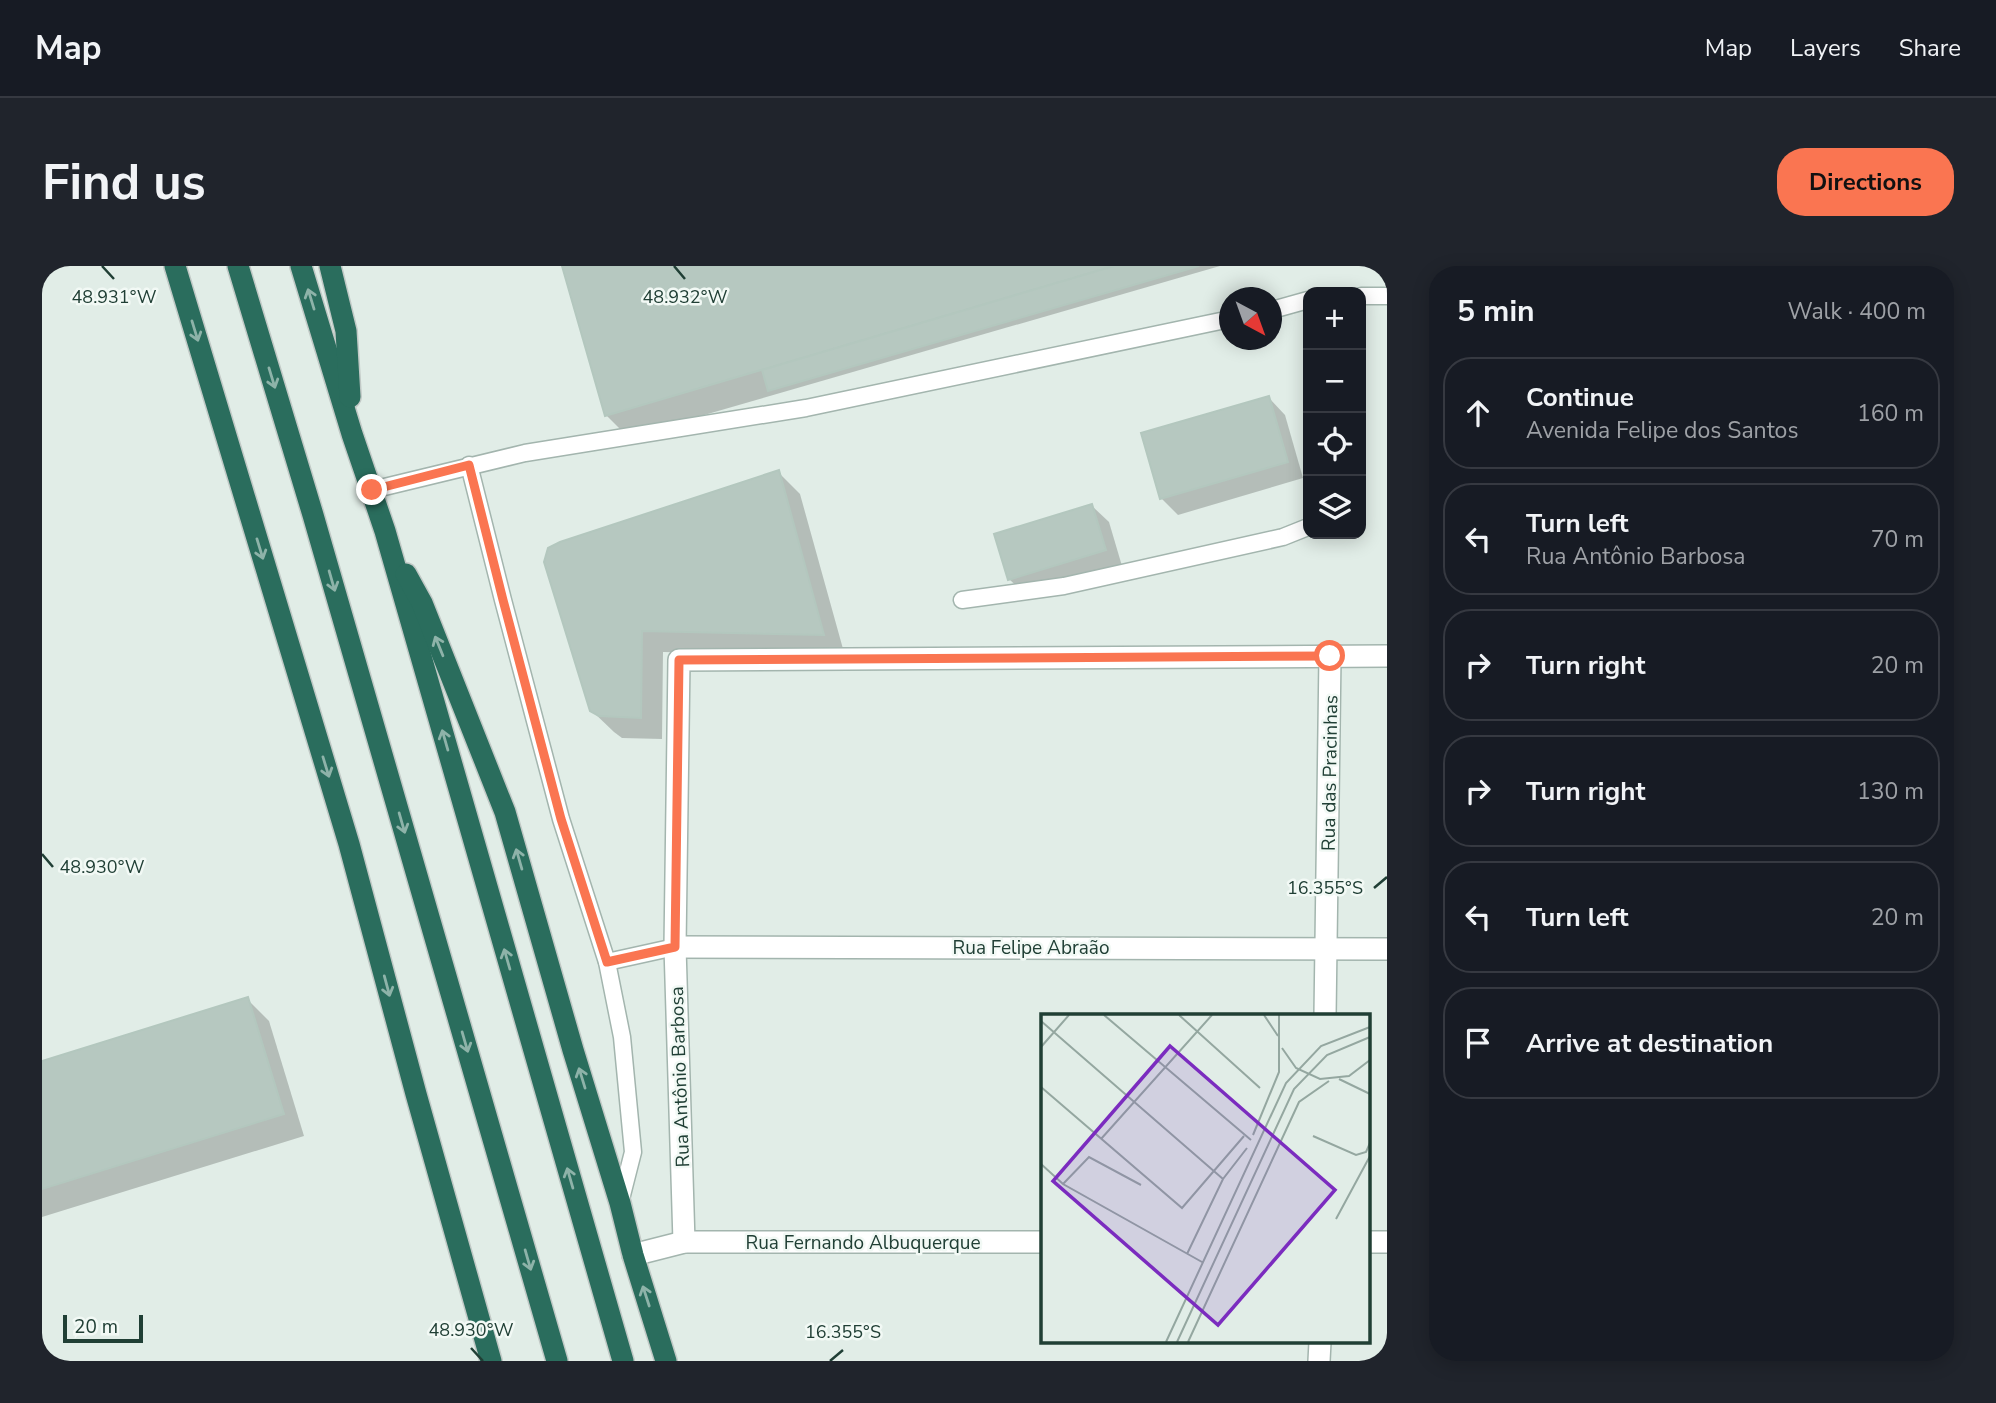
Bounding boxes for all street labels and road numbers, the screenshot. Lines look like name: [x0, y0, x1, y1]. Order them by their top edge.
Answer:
street label: Rua das Pracinhas: [1316, 695, 1344, 851]
street label: Rua Felipe Abraão: [953, 935, 1109, 961]
street label: Rua Antônio Barbosa: [664, 986, 696, 1168]
street label: Rua Fernando Albuquerque: [745, 1230, 981, 1256]

